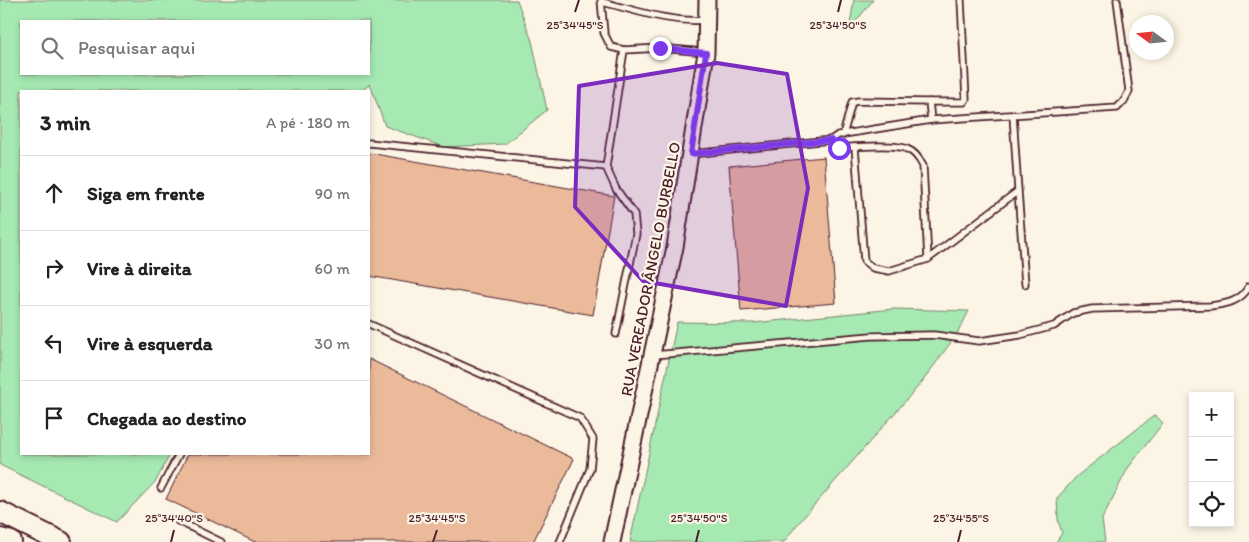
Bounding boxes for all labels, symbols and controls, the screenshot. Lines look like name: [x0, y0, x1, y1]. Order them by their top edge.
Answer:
north arrow: [1129, 15, 1174, 60]
text: 25°34'45"S: [547, 18, 604, 32]
text: 25°34'50"S: [810, 18, 867, 32]
search box: [20, 20, 370, 75]
icon: search: [38, 34, 66, 62]
text: Pesquisar aqui: [78, 36, 195, 59]
route end: [649, 37, 672, 60]
text: 3 min: [40, 110, 90, 135]
text: A pé · 180 m: [266, 113, 350, 132]
route start: [828, 137, 851, 160]
street label: RUA VEREADOR ÂNGELO BURBELLO: [616, 140, 684, 398]
icon: ahead: [40, 179, 68, 207]
text: Siga em frente: [87, 182, 205, 205]
text: 90 m: [315, 184, 350, 203]
icon: right: [40, 254, 68, 282]
text: Vire à direita: [87, 257, 192, 280]
text: 60 m: [315, 259, 350, 278]
icon: left: [40, 329, 68, 357]
text: Vire à esquerda: [87, 332, 213, 355]
text: 30 m: [314, 334, 350, 353]
map controls: [1189, 392, 1234, 527]
button: +: [1189, 392, 1234, 437]
icon: arrive: [40, 404, 68, 432]
text: Chegada ao destino: [87, 407, 246, 430]
button: −: [1189, 437, 1234, 482]
button: locate: [1189, 482, 1234, 527]
text: 25°34'40"S: [145, 511, 203, 525]
text: 25°34'45"S: [409, 511, 466, 525]
text: 25°34'50"S: [671, 511, 728, 525]
text: 25°34'55"S: [933, 511, 989, 525]

